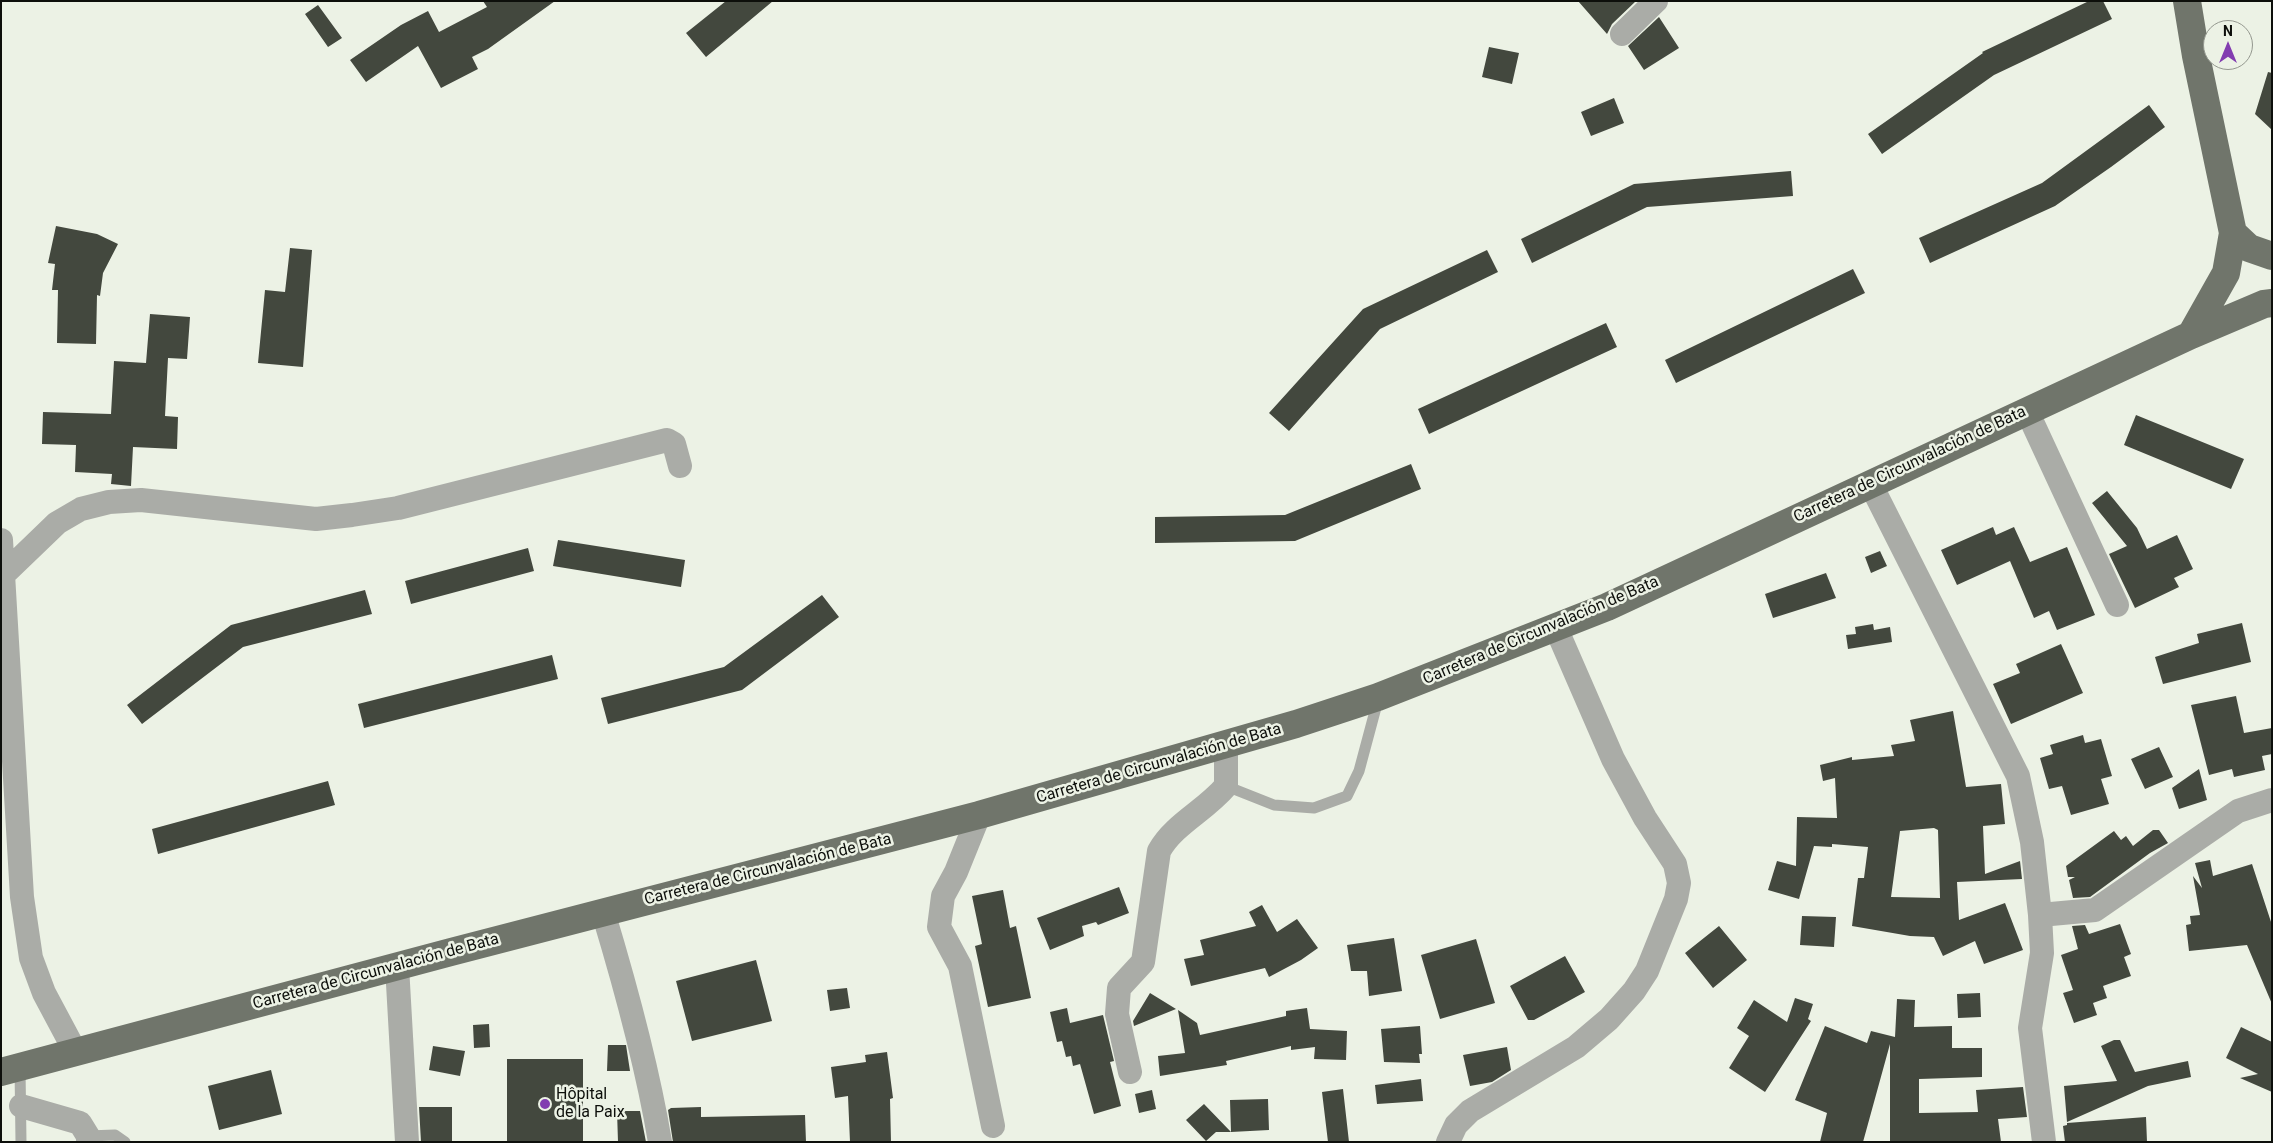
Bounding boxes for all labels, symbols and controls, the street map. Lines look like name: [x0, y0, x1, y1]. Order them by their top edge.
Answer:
north arrow: [2203, 20, 2253, 70]
text: N: [2223, 23, 2233, 39]
street label: Carretera de Circunvalación de Bata: [1791, 403, 2029, 527]
street label: Carretera de Circunvalación de Bata: [1420, 573, 1662, 689]
street label: Carretera de Circunvalación de Bata: [1034, 720, 1284, 808]
street label: Carretera de Circunvalación de Bata: [642, 830, 894, 910]
street label: Carretera de Circunvalación de Bata: [251, 930, 501, 1014]
place label: Hôpital de la Paix: [556, 1085, 625, 1123]
marker: Hôpital de la Paix: [538, 1097, 552, 1111]

